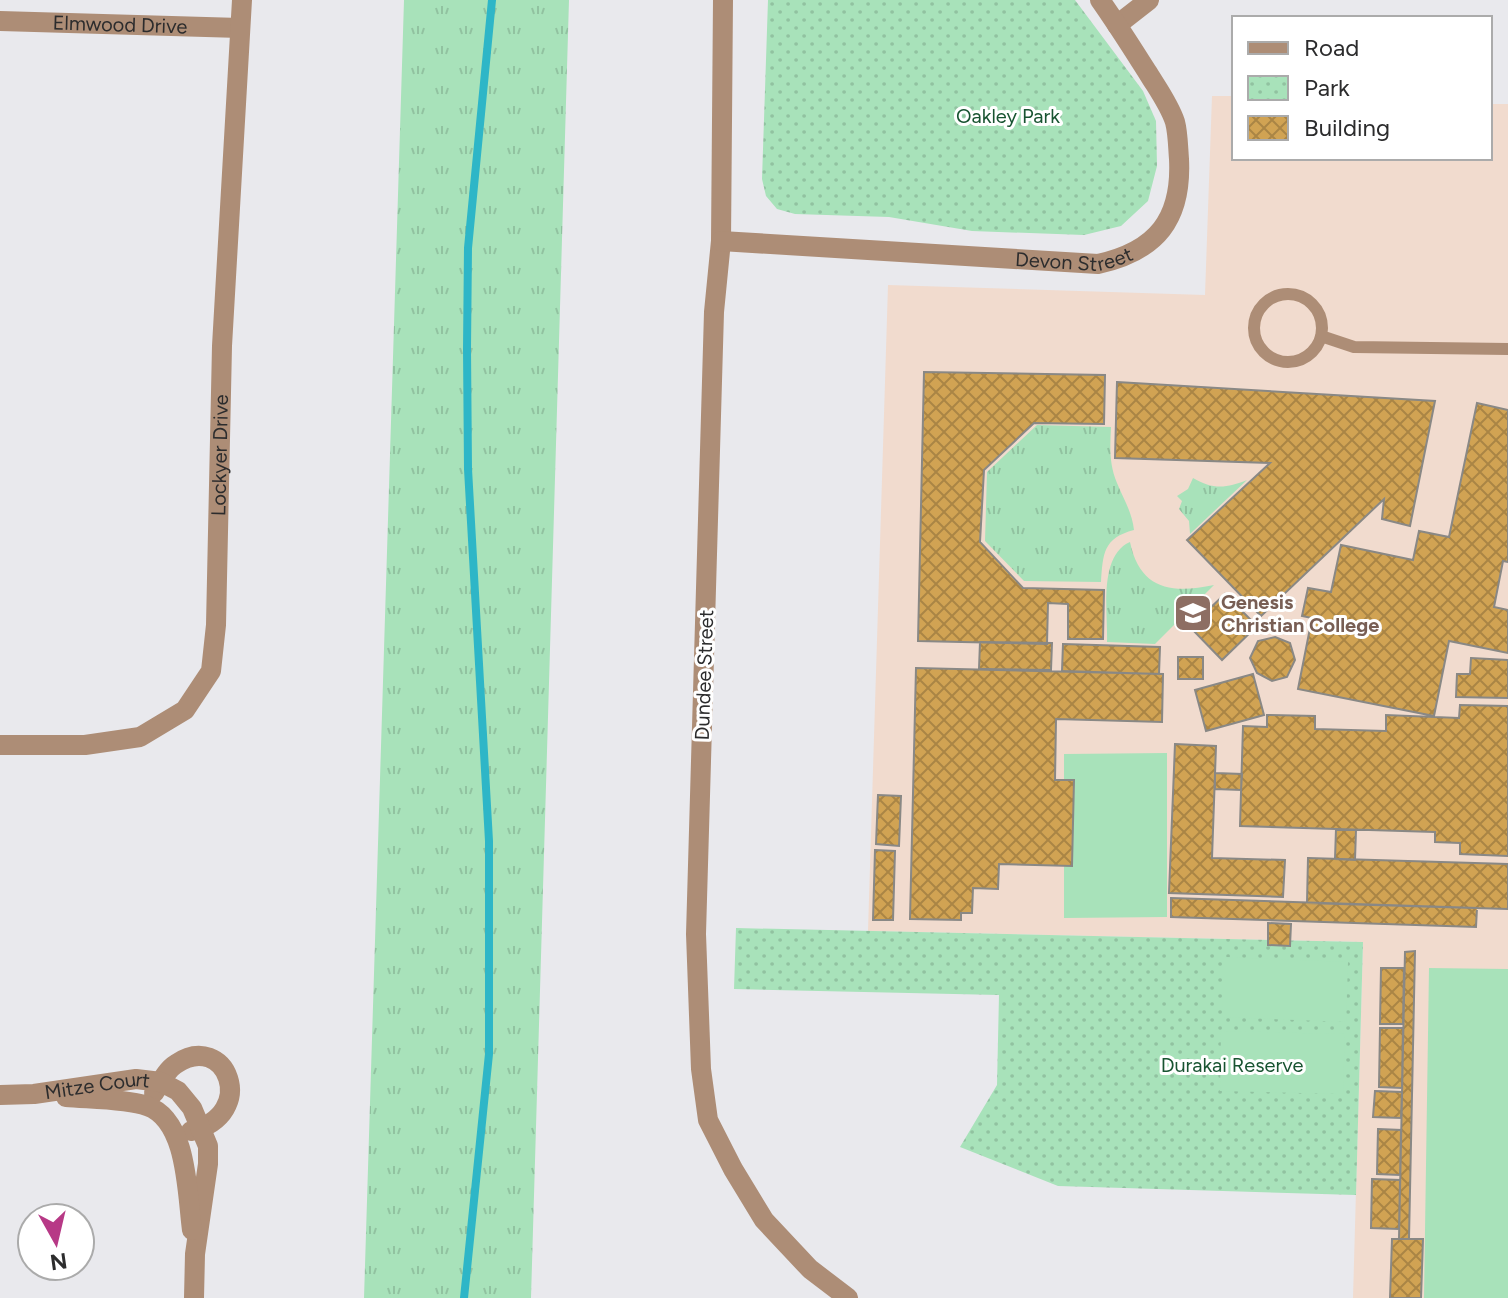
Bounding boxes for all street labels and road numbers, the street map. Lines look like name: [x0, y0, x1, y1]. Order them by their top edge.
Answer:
street label: Elmwood Drive: [52, 11, 188, 38]
street label: Devon Street: [1015, 242, 1137, 276]
street label: Lockyer Drive: [206, 394, 233, 516]
street label: Dundee Street: [690, 609, 718, 741]
street label: Mitze Court: [43, 1067, 151, 1104]

